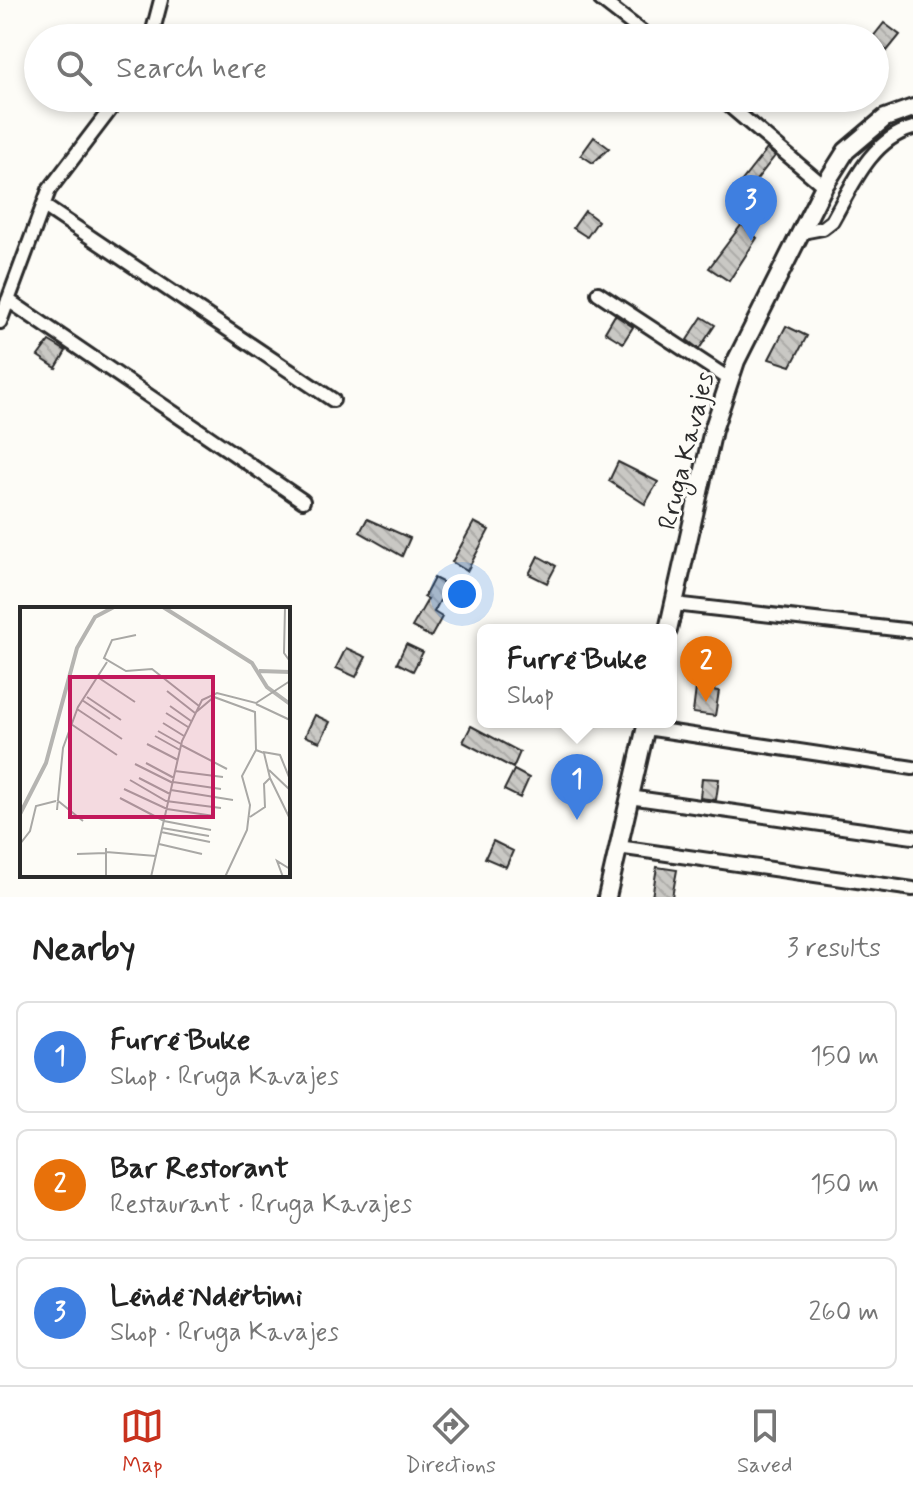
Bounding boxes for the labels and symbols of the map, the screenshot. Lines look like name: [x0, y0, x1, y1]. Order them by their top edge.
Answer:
pin: 3: [725, 175, 777, 241]
street label: Rruga Kavajes: [651, 369, 725, 534]
your location: [442, 574, 482, 614]
inset map: [20, 607, 290, 877]
pin: 2: [680, 636, 732, 702]
pin: 1: [551, 754, 603, 820]

